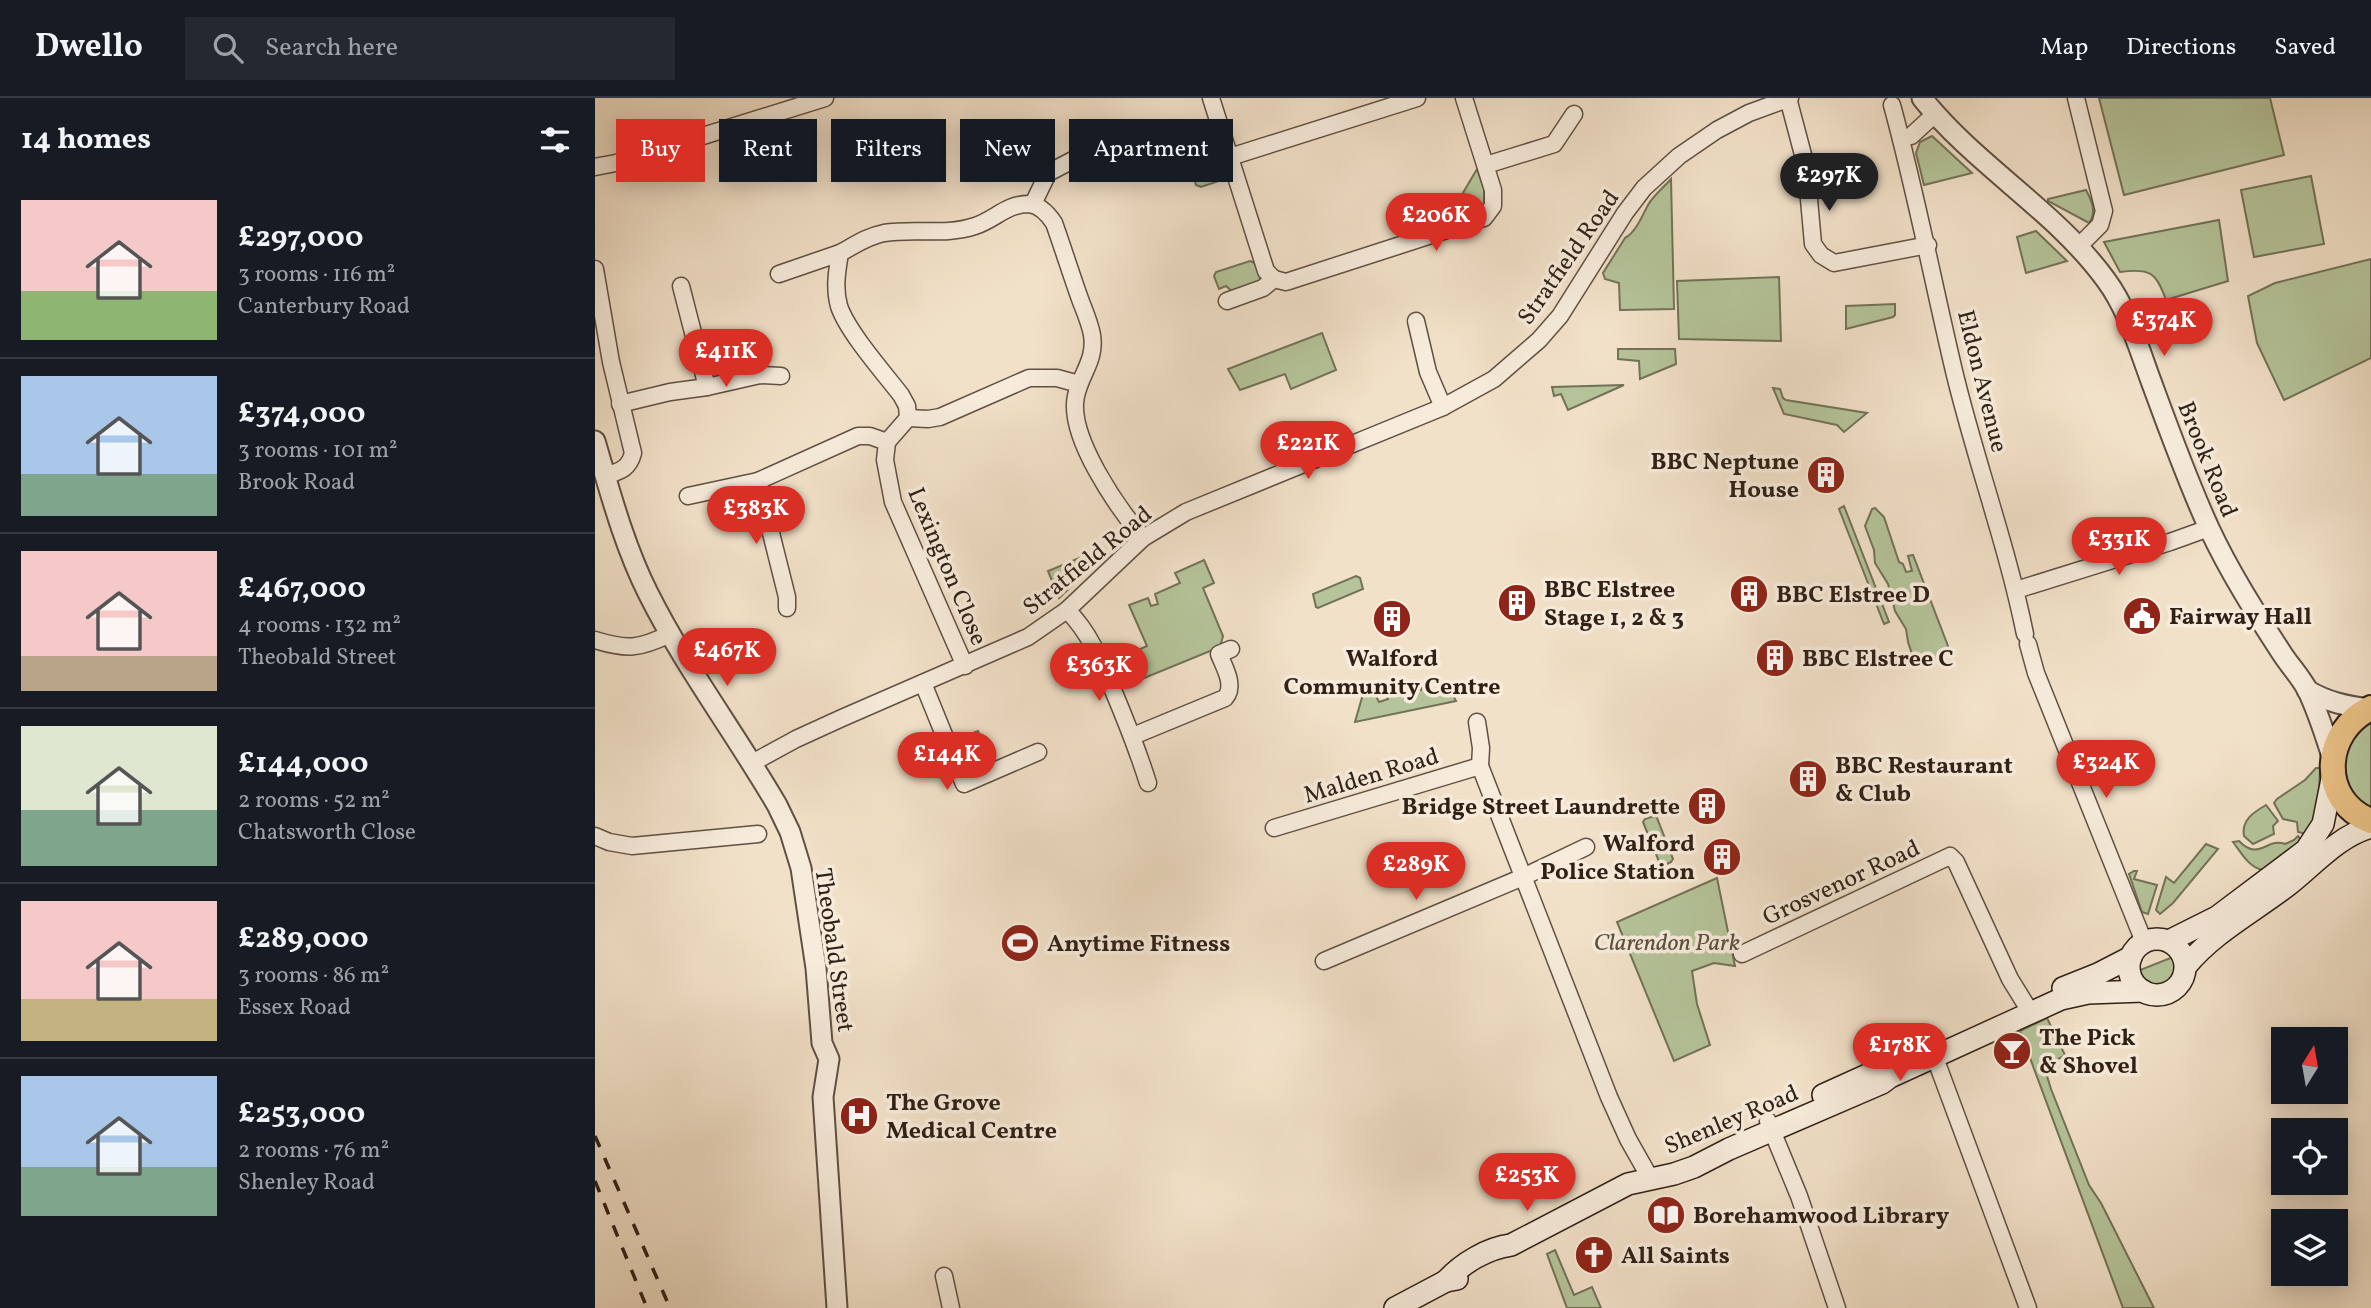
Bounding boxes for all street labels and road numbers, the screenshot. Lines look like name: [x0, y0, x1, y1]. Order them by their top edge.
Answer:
street label: Stratfield Road: [1510, 184, 1629, 333]
street label: Eldon Avenue: [1947, 307, 2015, 456]
street label: Brook Road: [2167, 397, 2245, 523]
street label: Lexington Close: [898, 483, 995, 651]
street label: Stratfield Road: [1016, 499, 1160, 624]
street label: Malden Road: [1300, 740, 1443, 814]
street label: Grosvenor Road: [1758, 832, 1926, 935]
street label: Theobald Street: [805, 866, 861, 1034]
street label: Shenley Road: [1659, 1077, 1804, 1164]

